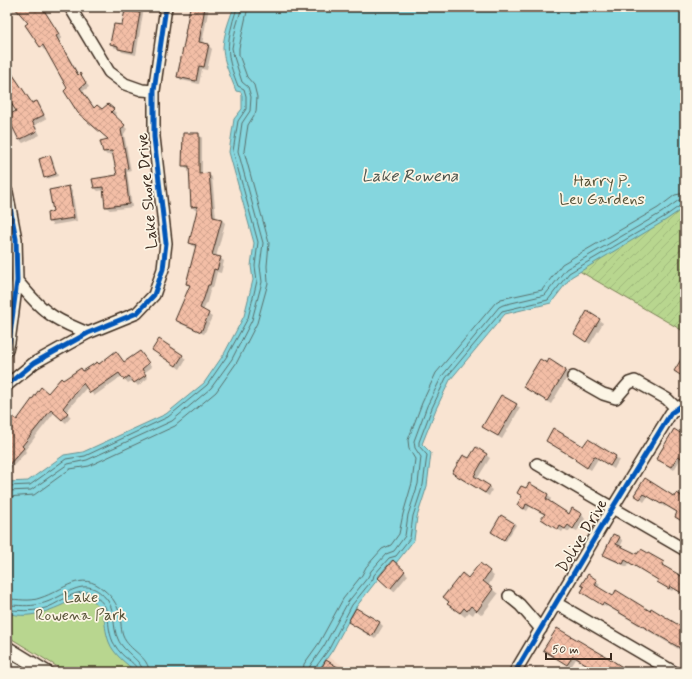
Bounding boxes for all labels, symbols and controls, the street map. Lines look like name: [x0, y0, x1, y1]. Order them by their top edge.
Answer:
street label: Lake Shore Drive: [132, 132, 163, 250]
water label: Lake Rowena: [362, 165, 459, 187]
park label: Harry P. Leu Gardens: [559, 171, 645, 210]
street label: Dolive Drive: [552, 495, 613, 577]
park label: Lake Rowena Park: [35, 587, 127, 626]
scale bar: [546, 635, 611, 661]
text: 50 m: [552, 642, 579, 658]

